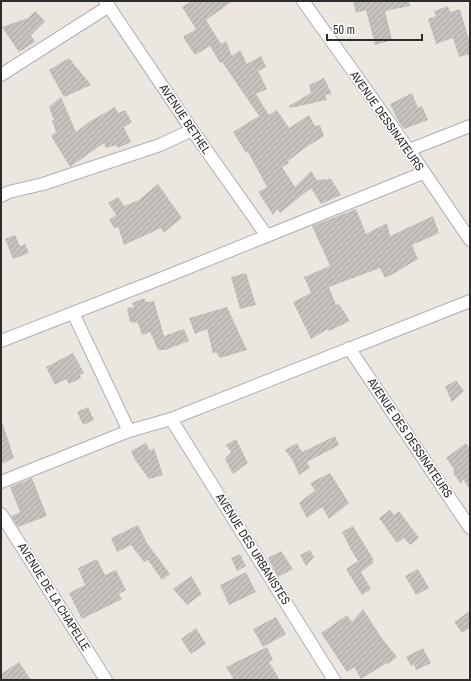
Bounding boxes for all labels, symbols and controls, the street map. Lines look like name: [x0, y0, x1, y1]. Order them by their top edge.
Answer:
scale bar: [327, 16, 422, 42]
text: 50 m: [333, 22, 355, 38]
street label: AVENUE DESSINATEURS: [346, 67, 428, 174]
street label: AVENUE BETHEL: [155, 80, 215, 157]
street label: AVENUE DES DESSINATEURS: [363, 374, 456, 501]
street label: AVENUE DES URBANISTES: [212, 489, 294, 608]
street label: AVENUE DE LA CHAPELLE: [14, 539, 94, 654]

